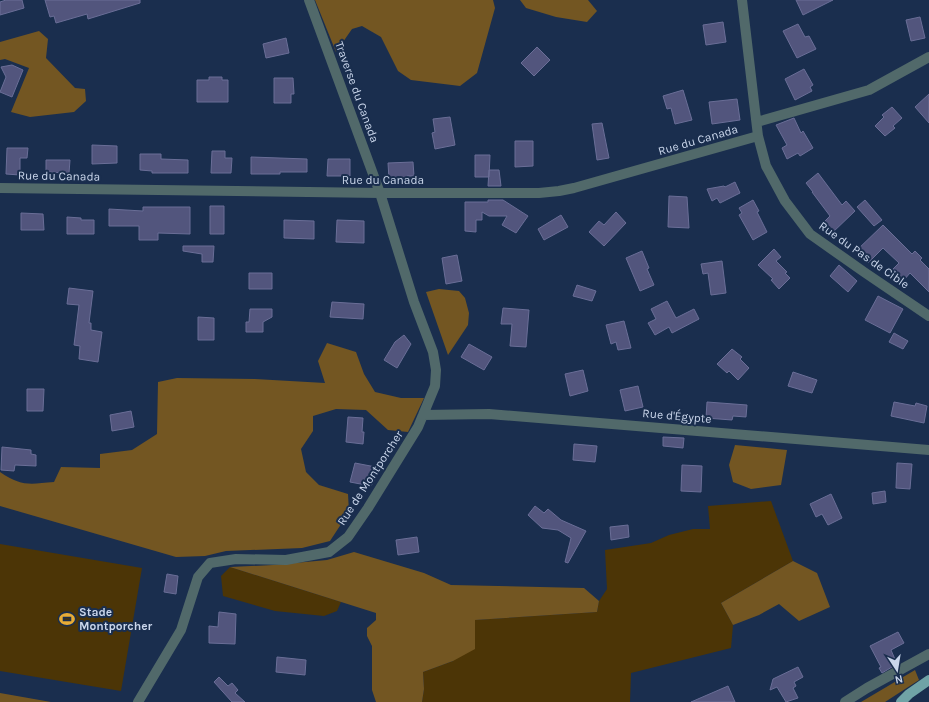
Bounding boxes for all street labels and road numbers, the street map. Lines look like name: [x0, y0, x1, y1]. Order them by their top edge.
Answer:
street label: Traverse du Canada: [332, 39, 382, 145]
street label: Rue du Canada: [656, 122, 740, 158]
street label: Rue du Canada: [18, 168, 100, 184]
street label: Rue du Canada: [342, 173, 424, 187]
street label: Rue du Pas de Cible: [816, 219, 912, 291]
street label: Rue d'Égypte: [642, 405, 712, 426]
street label: Rue de Montporcher: [334, 427, 406, 528]

